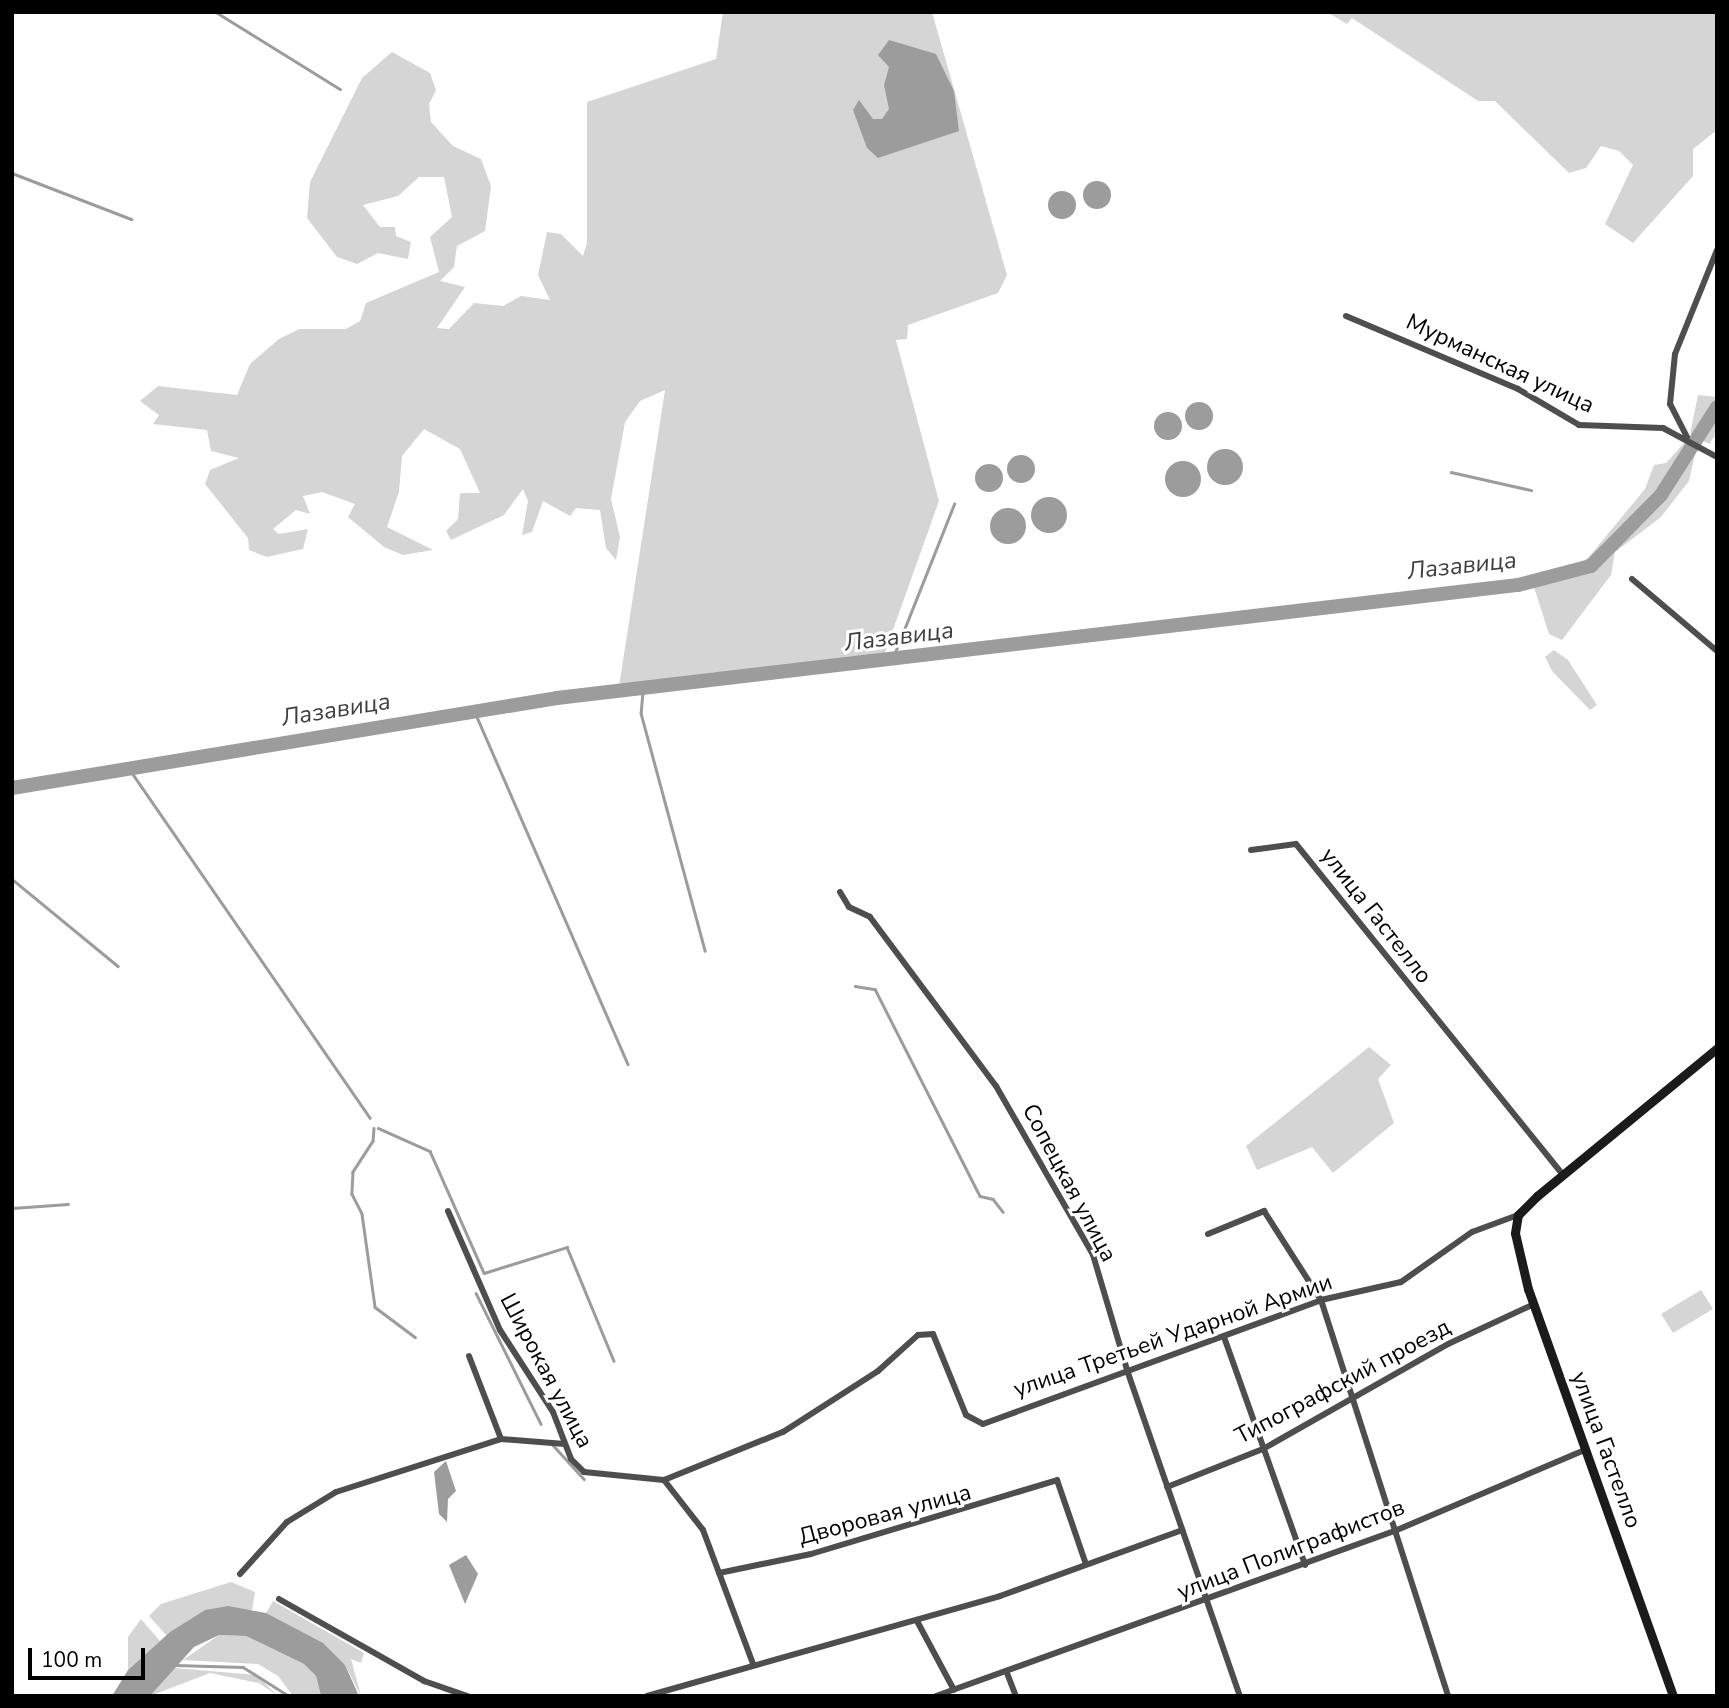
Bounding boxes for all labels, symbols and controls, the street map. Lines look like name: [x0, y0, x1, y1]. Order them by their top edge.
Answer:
street label: Мурманская улица: [1402, 308, 1598, 420]
water label: Лазавица: [1406, 546, 1518, 586]
water label: Лазавица: [843, 616, 955, 658]
water label: Лазавица: [279, 687, 393, 733]
street label: улица Гастелло: [1314, 843, 1438, 989]
street label: Сопецкая улица: [1016, 1099, 1122, 1267]
street label: улица Третьей Ударной Армии: [1010, 1268, 1336, 1404]
street label: Широкая улица: [494, 1289, 598, 1453]
street label: Типографский проезд: [1231, 1314, 1455, 1450]
street label: улица Гастелло: [1565, 1368, 1647, 1532]
street label: Дворовая улица: [796, 1479, 974, 1551]
street label: улица Полиграфистов: [1173, 1494, 1409, 1606]
scale bar: [32, 1634, 149, 1678]
text: 100 m: [41, 1646, 102, 1674]

